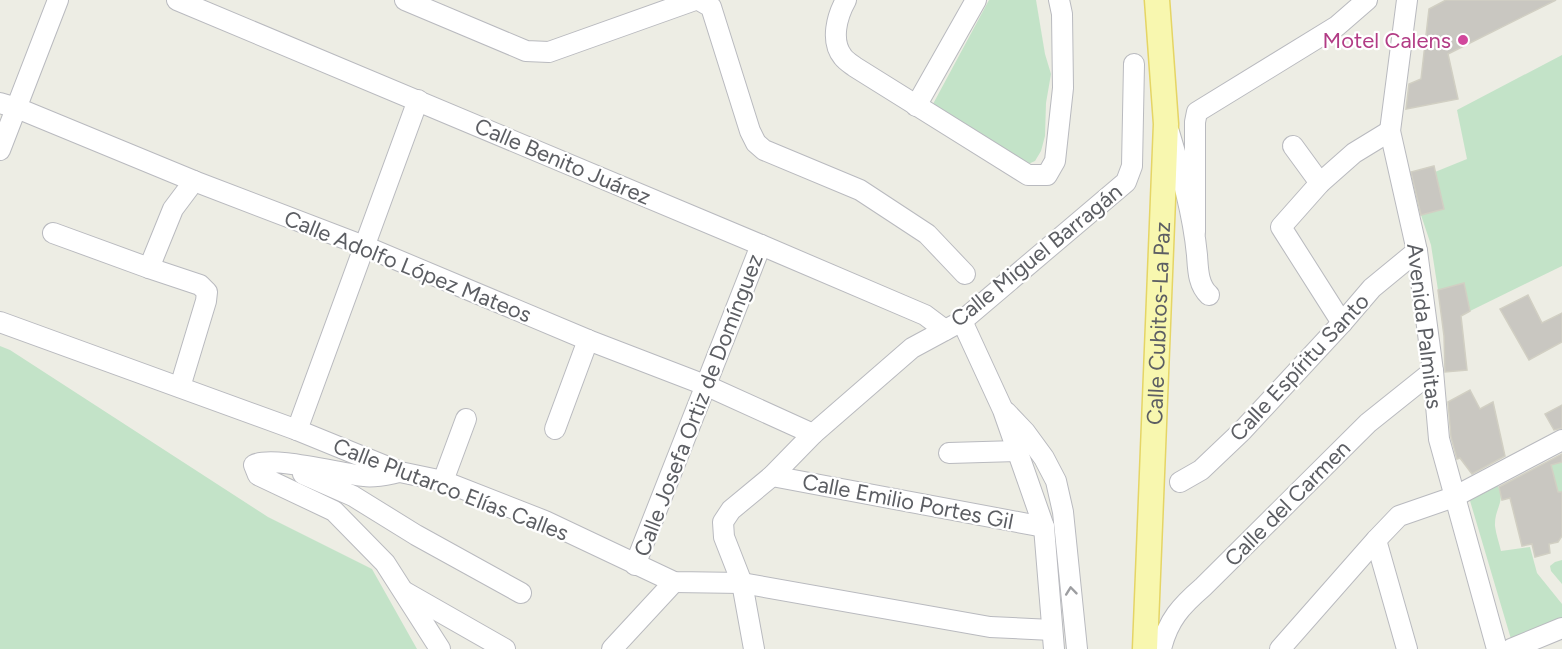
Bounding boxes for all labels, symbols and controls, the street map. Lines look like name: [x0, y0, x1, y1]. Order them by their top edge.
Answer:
place label: Motel Calens: [1323, 27, 1451, 54]
marker: Motel Calens: [1456, 33, 1470, 47]
street label: Calle Benito Juárez: [471, 112, 655, 211]
street label: Calle Miguel Barragán: [945, 178, 1127, 333]
street label: Calle Adolfo López Mateos: [280, 204, 535, 328]
street label: Calle Cubitos-La Paz: [1141, 221, 1176, 426]
street label: Avenida Palmitas: [1401, 242, 1448, 411]
street label: Calle Josefa Ortiz de Domínguez: [628, 250, 769, 560]
street label: Calle Espíritu Santo: [1224, 288, 1375, 447]
street label: Calle Plutarco Elías Calles: [329, 432, 572, 547]
street label: Calle del Carmen: [1219, 435, 1356, 572]
street label: Calle Emilio Portes Gil: [800, 468, 1016, 535]
one-way arrow: [1065, 586, 1078, 595]

